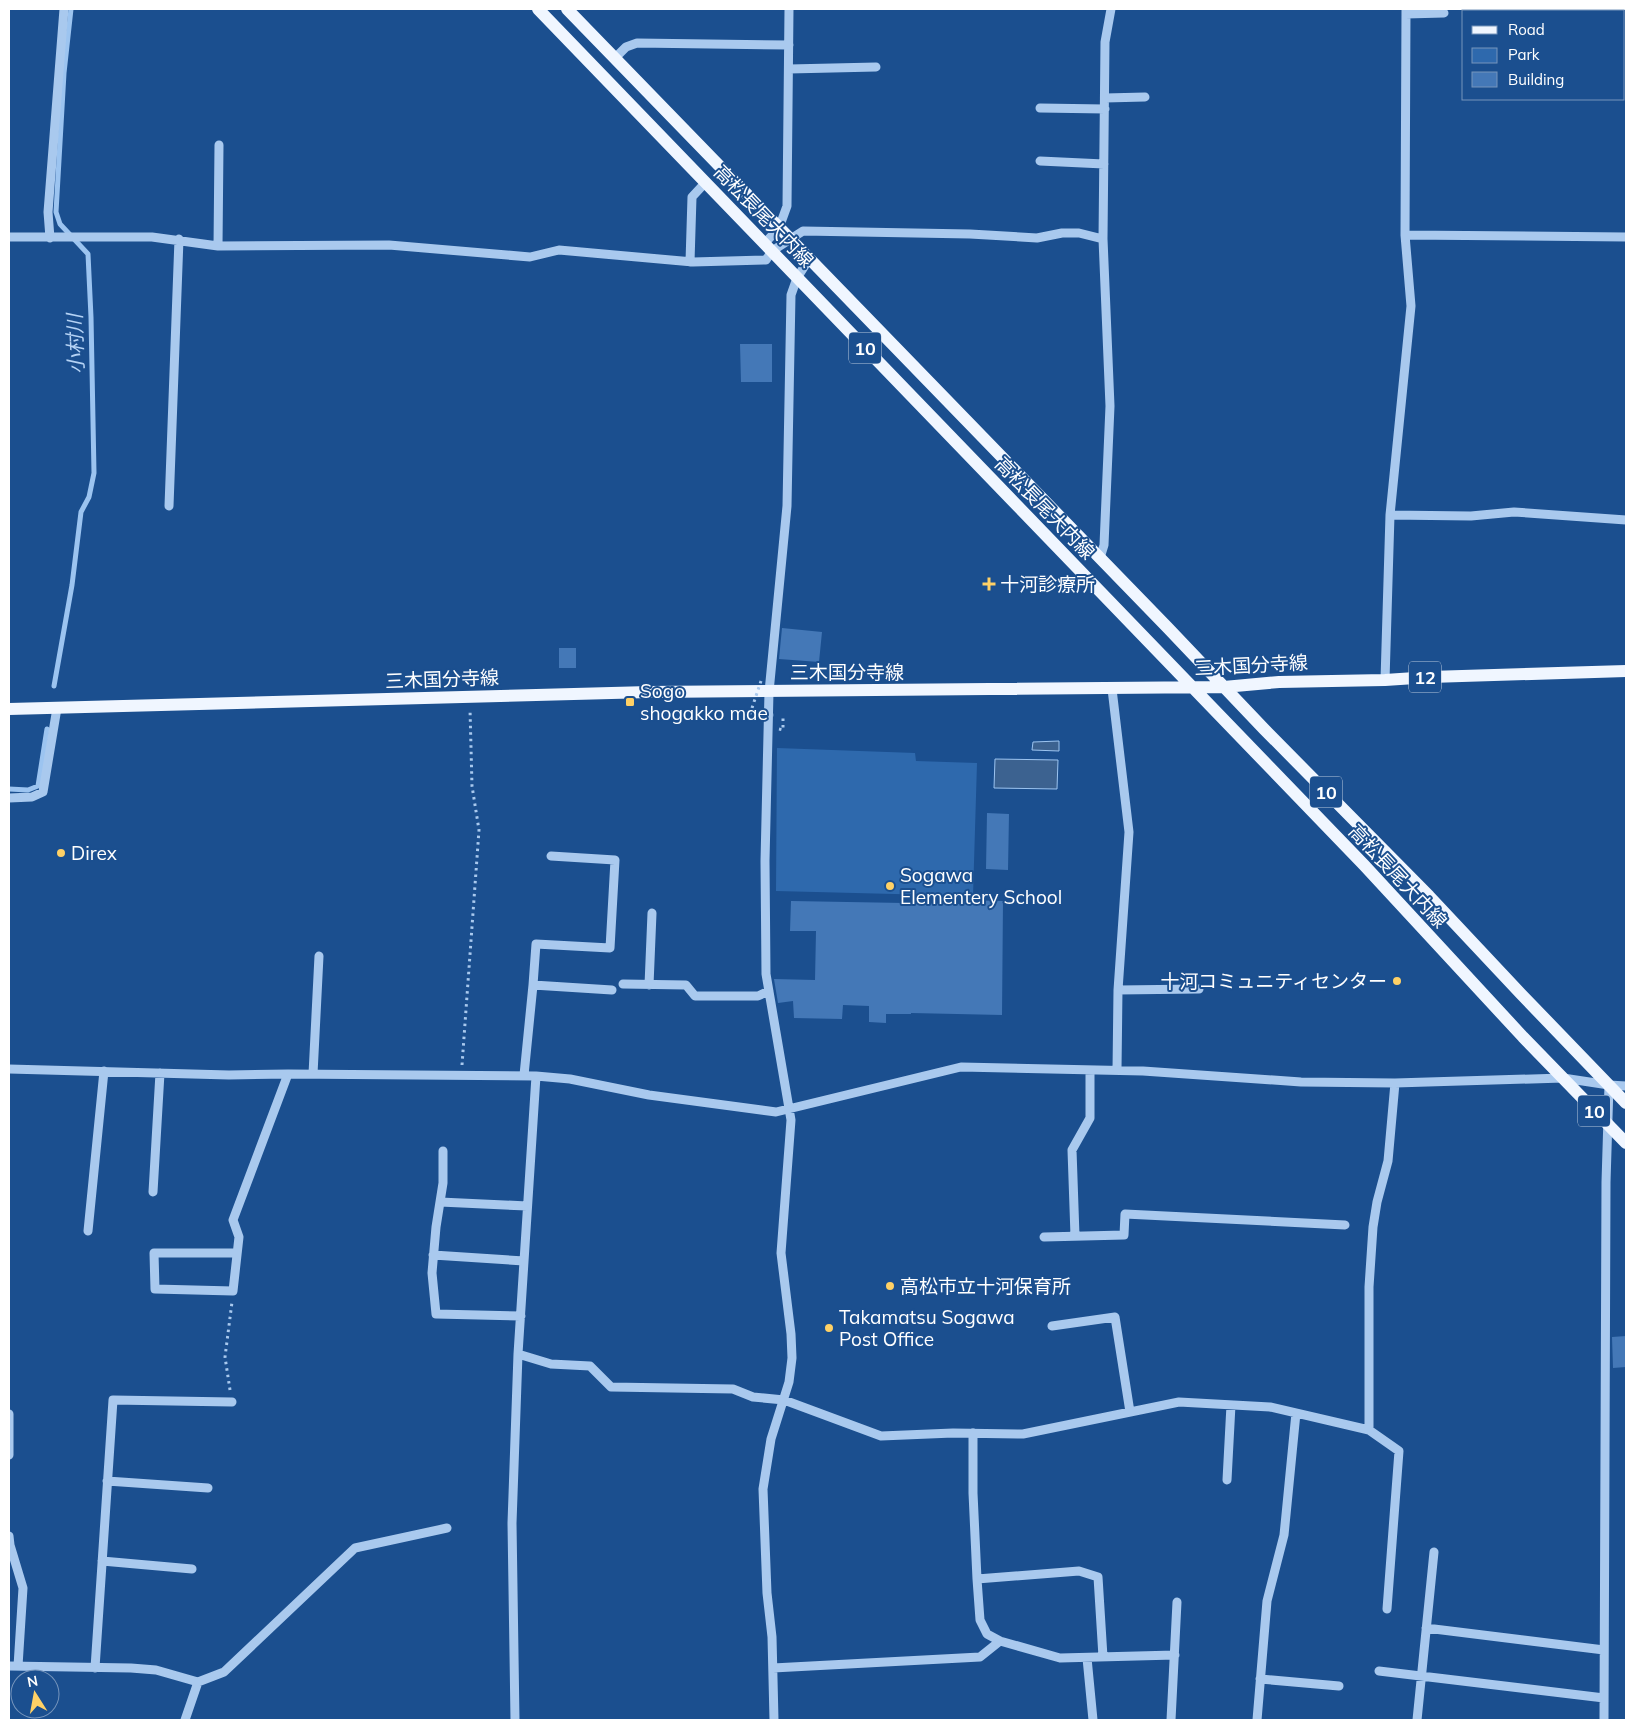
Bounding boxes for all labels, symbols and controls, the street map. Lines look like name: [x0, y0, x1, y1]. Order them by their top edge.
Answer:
legend: [1462, 10, 1625, 100]
text: Road: [1508, 20, 1545, 39]
text: Park: [1508, 45, 1540, 64]
text: Building: [1508, 70, 1564, 89]
street label: 高松長尾大内線: [709, 160, 819, 272]
water label: 小村川: [61, 312, 89, 374]
road number: 10: [849, 332, 881, 363]
street label: 高松長尾大内線: [990, 452, 1100, 564]
place label: 十河診療所: [1000, 572, 1095, 596]
marker: 十河診療所: [982, 577, 996, 591]
street label: 三木国分寺線: [1193, 650, 1309, 680]
street label: 三木国分寺線: [790, 660, 904, 684]
road number: 12: [1409, 662, 1441, 692]
street label: 三木国分寺線: [385, 665, 499, 693]
place label: Sogo shogakko mae: [640, 679, 768, 725]
marker: Sogo shogakko mae: [624, 696, 636, 708]
road number: 10: [1310, 776, 1342, 808]
street label: 高松長尾大内線: [1344, 819, 1452, 933]
place label: Direx: [71, 841, 117, 865]
marker: Direx: [55, 847, 67, 859]
place label: Sogawa Elementery School: [900, 863, 1062, 909]
marker: Sogawa Elementery School: [884, 880, 896, 892]
place label: 十河コミュニティセンター: [1160, 969, 1387, 993]
marker: 十河コミュニティセンター: [1391, 975, 1403, 987]
road number: 10: [1578, 1096, 1610, 1126]
place label: 高松市立十河保育所: [900, 1274, 1071, 1298]
marker: 高松市立十河保育所: [884, 1280, 896, 1292]
place label: Takamatsu Sogawa Post Office: [839, 1305, 1015, 1351]
marker: Takamatsu Sogawa Post Office: [823, 1322, 835, 1334]
north arrow: [10, 1669, 60, 1719]
text: N: [26, 1671, 39, 1691]

